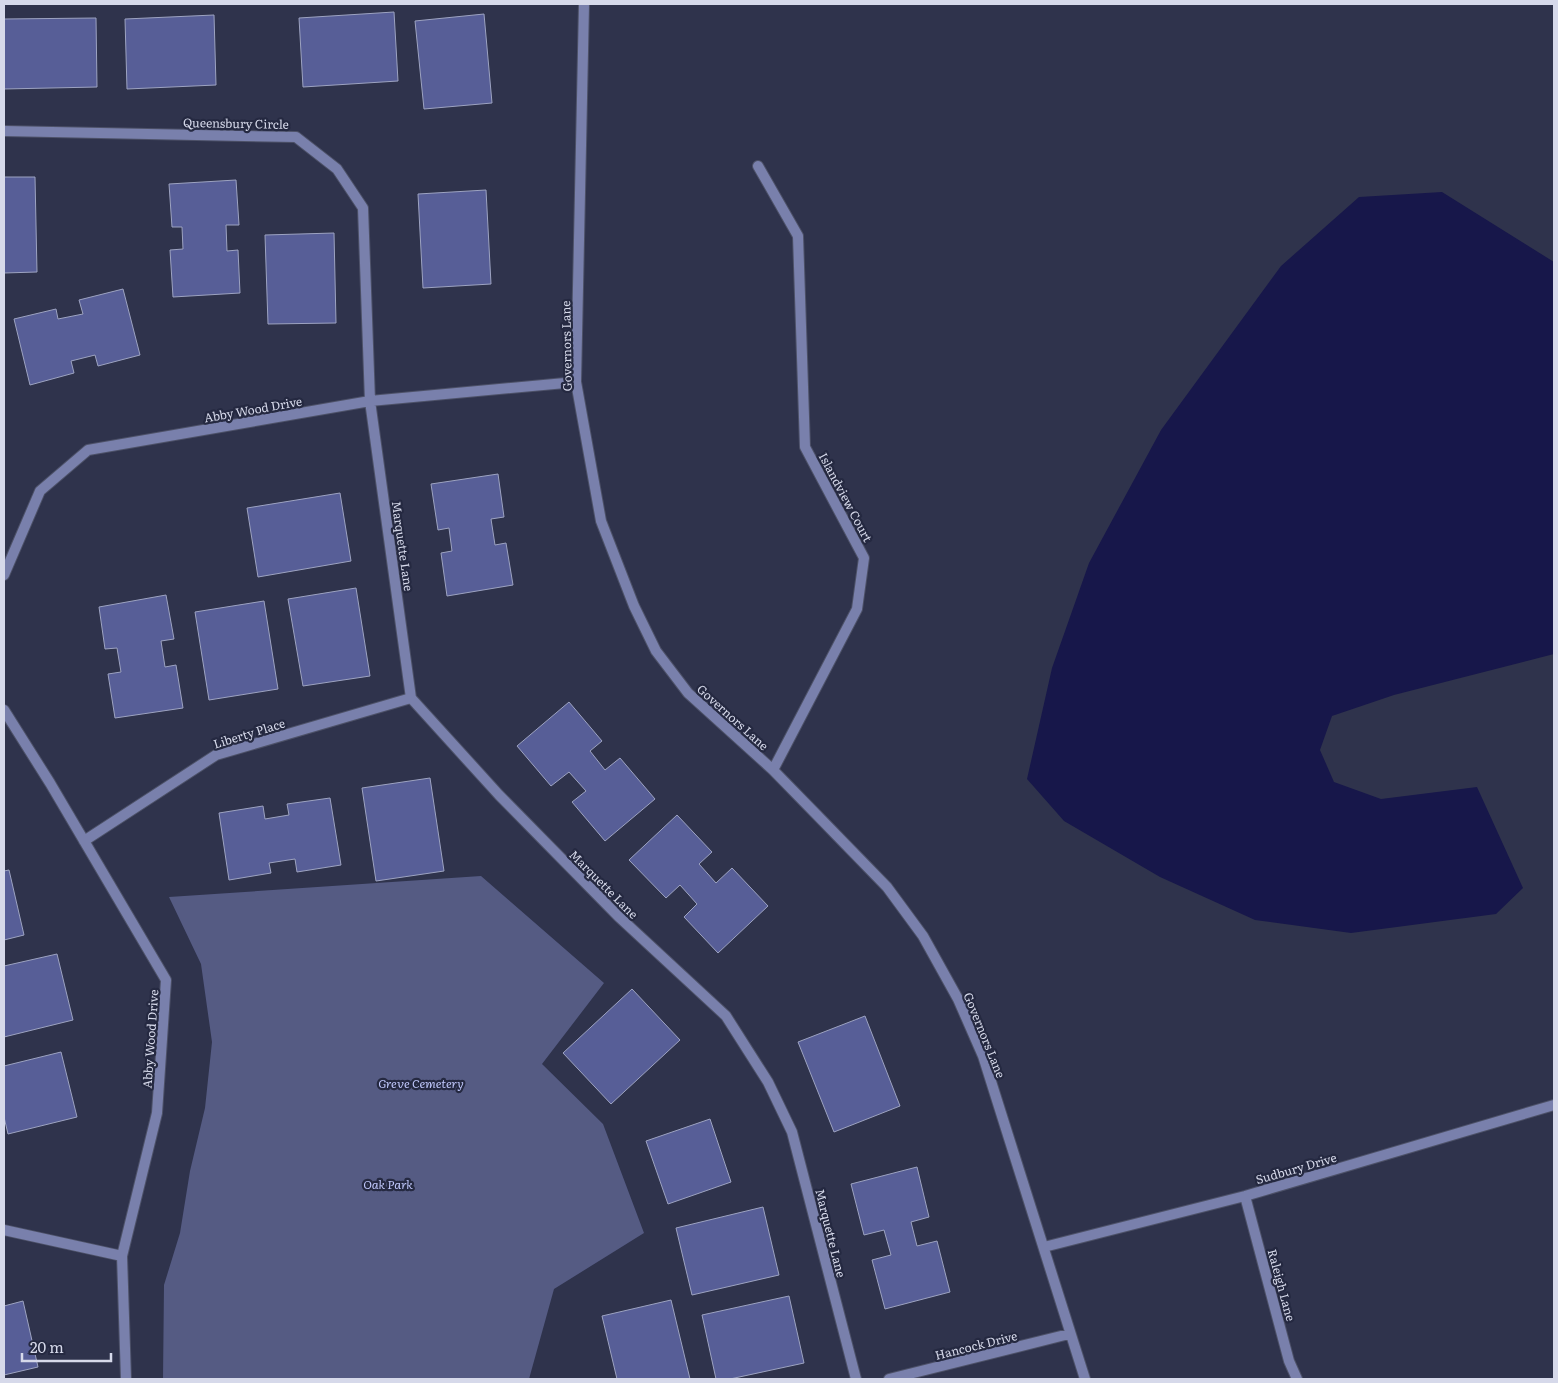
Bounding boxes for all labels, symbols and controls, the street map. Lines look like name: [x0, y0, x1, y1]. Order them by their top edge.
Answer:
street label: Queensbury Circle: [183, 113, 289, 133]
street label: Governors Lane: [556, 300, 576, 392]
street label: Abby Wood Drive: [203, 392, 303, 426]
street label: Islandview Court: [815, 449, 877, 545]
street label: Marquette Lane: [388, 500, 418, 592]
street label: Governors Lane: [693, 680, 773, 754]
street label: Liberty Place: [211, 714, 287, 752]
street label: Marquette Lane: [566, 846, 642, 922]
street label: Abby Wood Drive: [138, 989, 162, 1089]
street label: Governors Lane: [960, 990, 1010, 1080]
park label: Greve Cemetery: [378, 1074, 464, 1092]
street label: Sudbury Drive: [1253, 1148, 1339, 1188]
park label: Oak Park: [363, 1175, 413, 1193]
street label: Marquette Lane: [811, 1187, 851, 1279]
street label: Raleigh Lane: [1264, 1247, 1300, 1323]
street label: Hancock Drive: [933, 1326, 1019, 1364]
scale bar: [22, 1330, 111, 1362]
text: 20 m: [30, 1335, 64, 1358]

